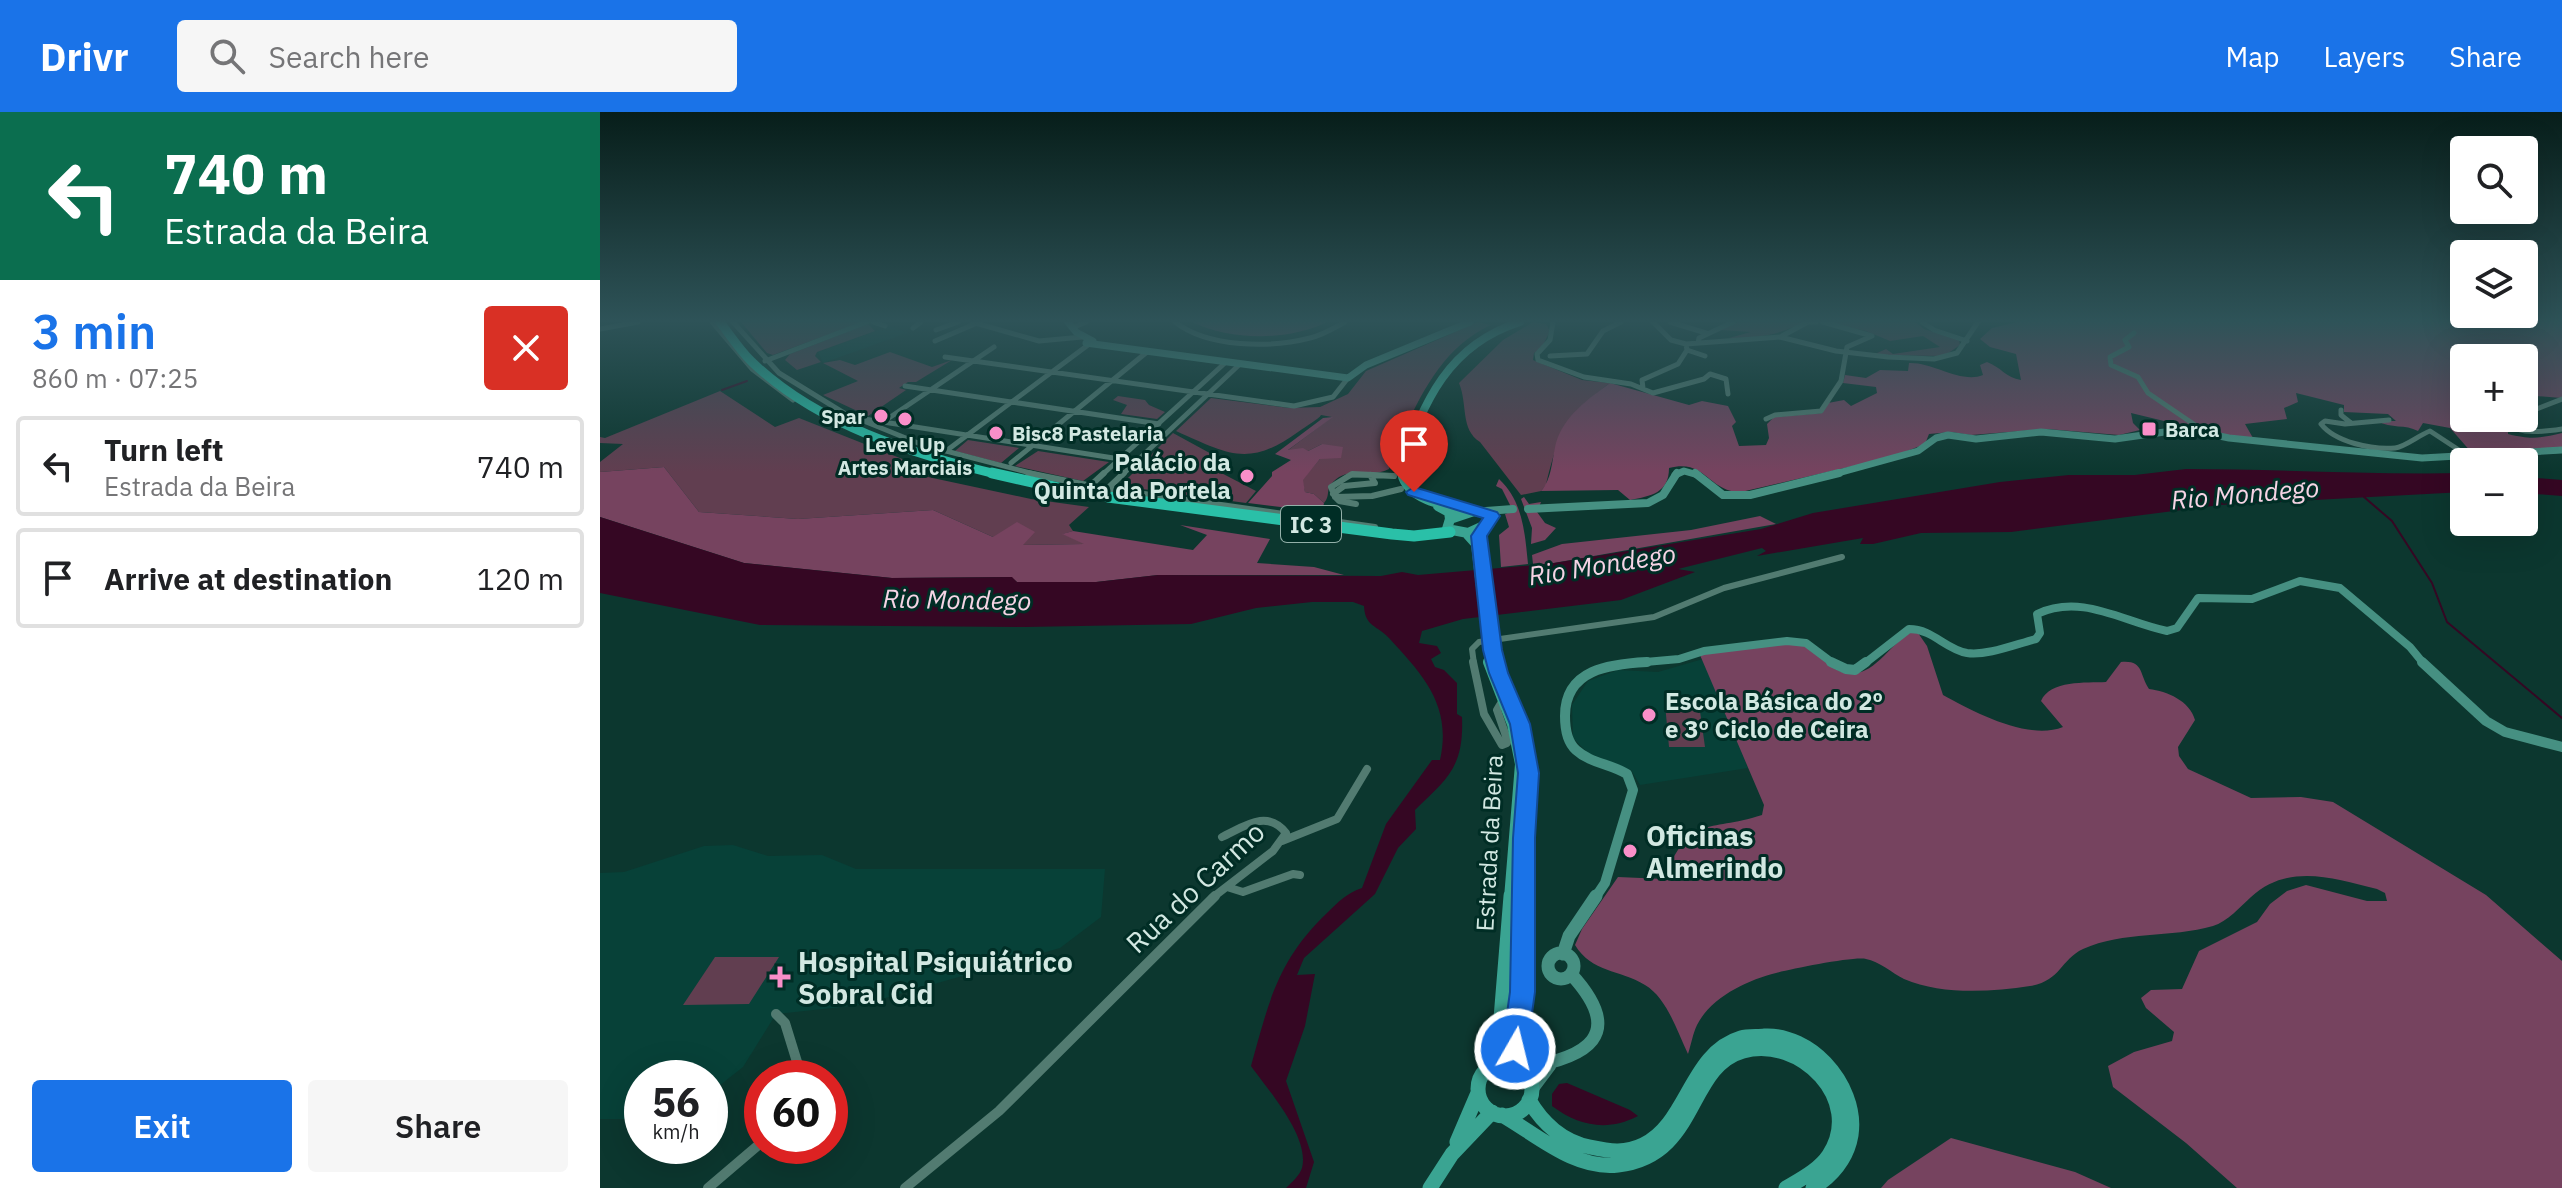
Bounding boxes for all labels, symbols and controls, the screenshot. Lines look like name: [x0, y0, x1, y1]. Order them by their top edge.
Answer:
search box: [177, 20, 737, 92]
text: Drivr: [40, 32, 129, 81]
icon: search: [205, 34, 249, 78]
text: Search here: [269, 37, 429, 76]
text: Map: [2225, 38, 2279, 75]
text: Layers: [2323, 38, 2405, 75]
text: Share: [2449, 38, 2522, 75]
map controls: [2450, 136, 2538, 536]
button: search: [2450, 136, 2538, 224]
text: 740 m: [164, 137, 328, 209]
icon: left: [32, 144, 136, 248]
text: Estrada da Beira: [164, 207, 429, 254]
button: layers: [2450, 240, 2538, 328]
text: 3 min: [32, 300, 156, 362]
button: close: [484, 306, 568, 390]
button: +: [2450, 344, 2538, 432]
text: 860 m · 07:25: [32, 361, 198, 395]
place label: Spar: [821, 403, 865, 430]
marker: Spar: [872, 407, 890, 425]
marker: Level Up Artes Marciais: [896, 410, 914, 428]
pin: [1380, 410, 1448, 492]
place label: Barca: [2165, 416, 2219, 443]
place label: Bisc8 Pastelaria: [1012, 420, 1164, 447]
marker: Barca: [2140, 420, 2158, 438]
icon: arrive: [1392, 422, 1436, 466]
marker: Bisc8 Pastelaria: [987, 424, 1005, 442]
text: Turn left: [104, 430, 223, 469]
place label: Level Up Artes Marciais: [838, 431, 972, 481]
icon: left: [36, 444, 80, 488]
place label: Palácio da Quinta da Portela: [1034, 446, 1231, 506]
text: 740 m: [477, 447, 564, 486]
button: −: [2450, 448, 2538, 536]
marker: Palácio da Quinta da Portela: [1238, 467, 1256, 485]
text: Estrada da Beira: [104, 469, 295, 503]
water label: Rio Mondego: [2169, 470, 2321, 516]
road number: IC 3: [1281, 506, 1341, 542]
water label: Rio Mondego: [1526, 536, 1678, 592]
icon: arrive: [36, 556, 80, 600]
text: Arrive at destination: [104, 559, 392, 598]
text: 120 m: [477, 559, 564, 598]
water label: Rio Mondego: [882, 581, 1032, 617]
place label: Escola Básica do 2º e 3º Ciclo de Ceira: [1665, 685, 1883, 745]
marker: Escola Básica do 2º e 3º Ciclo de Ceira: [1640, 706, 1658, 724]
street label: Estrada da Beira: [1468, 754, 1510, 932]
street label: Rua do Carmo: [1118, 813, 1272, 961]
place label: Oficinas Almerindo: [1646, 817, 1783, 886]
marker: Oficinas Almerindo: [1621, 842, 1639, 860]
place label: Hospital Psiquiátrico Sobral Cid: [798, 943, 1073, 1012]
marker: Hospital Psiquiátrico Sobral Cid: [769, 966, 791, 988]
position arrow: [1473, 1007, 1557, 1091]
speed limit sign: 60: [744, 1060, 848, 1164]
text: 56: [652, 1076, 700, 1128]
button: Exit: [32, 1080, 292, 1172]
button: Share: [308, 1080, 568, 1172]
text: km/h: [652, 1118, 700, 1145]

